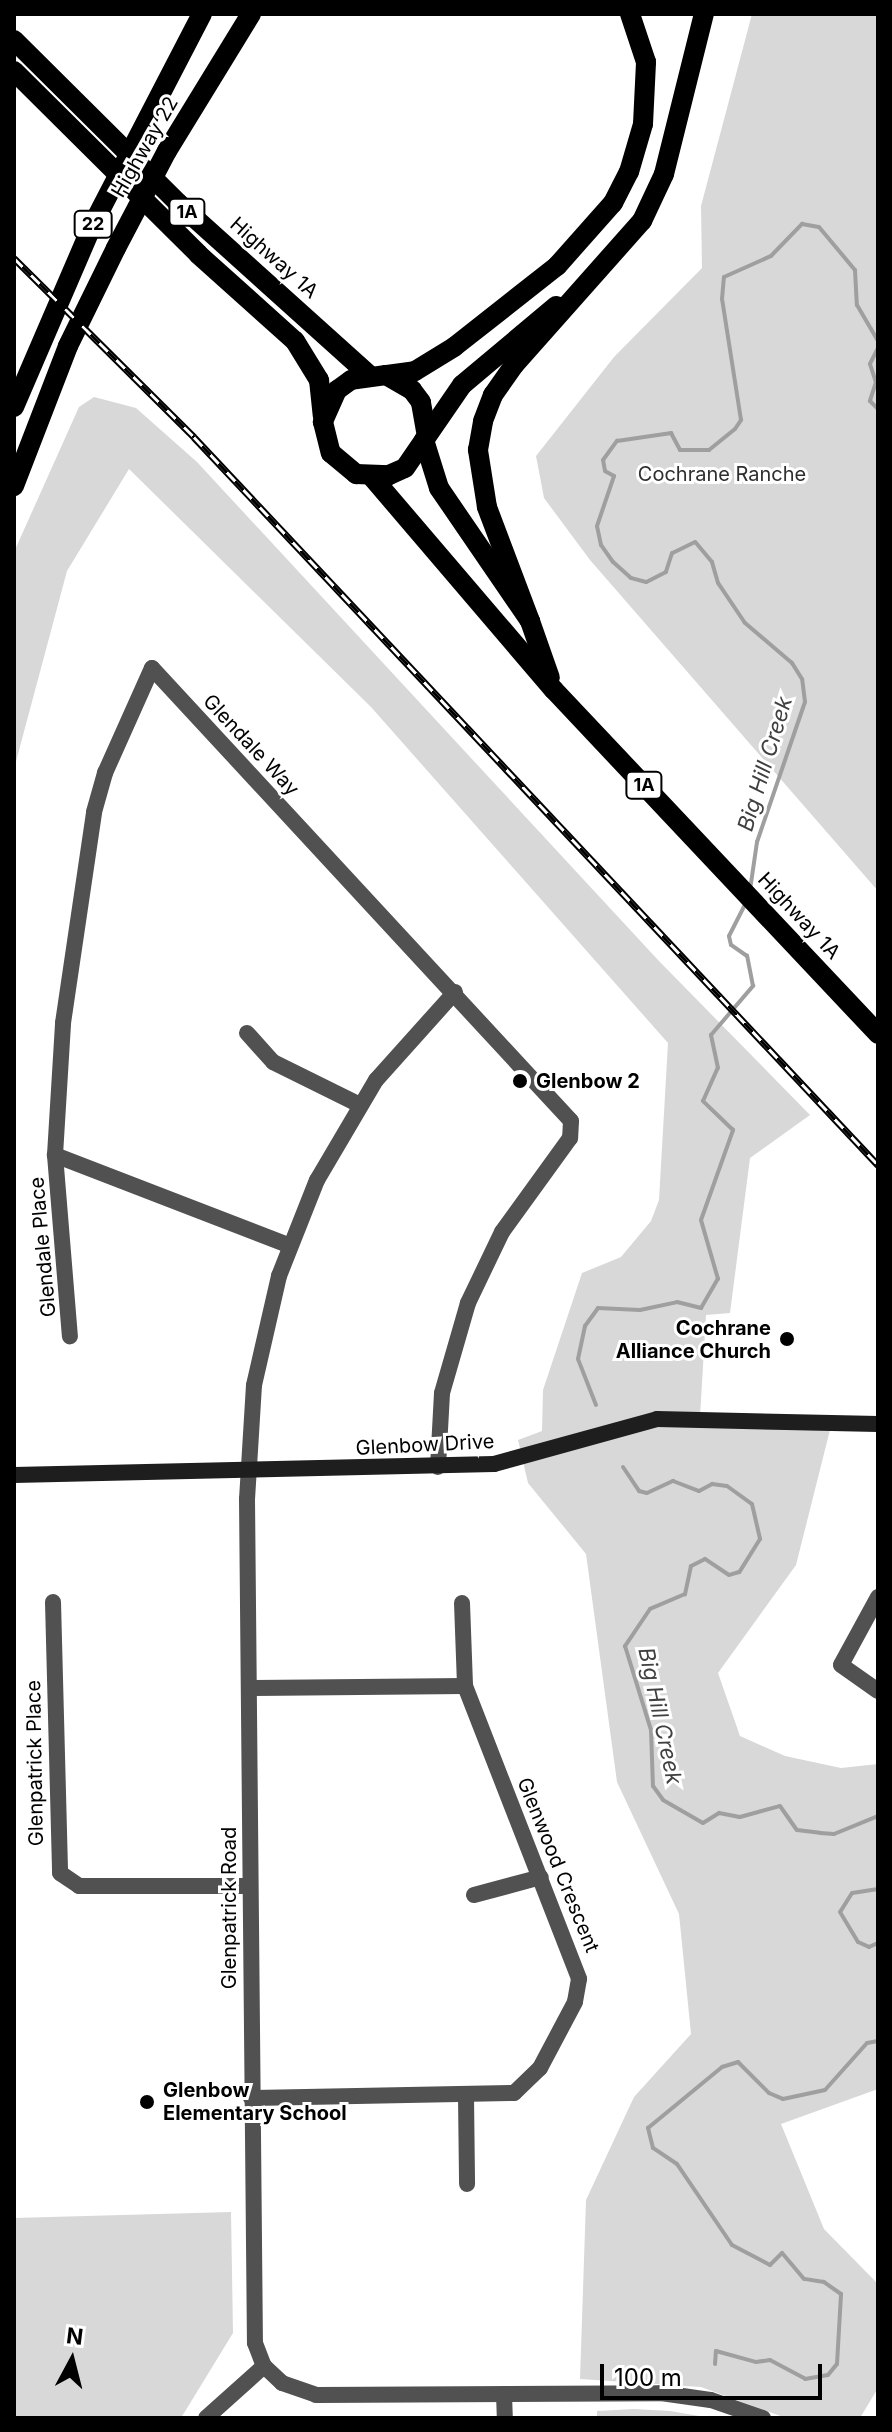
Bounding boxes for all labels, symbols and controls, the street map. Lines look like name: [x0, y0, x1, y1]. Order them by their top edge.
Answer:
street label: Highway 22: [107, 92, 183, 202]
road number: 1A: [167, 198, 207, 226]
road number: 22: [73, 210, 113, 238]
street label: Highway 1A: [225, 212, 323, 304]
park label: Cochrane Ranche: [638, 462, 806, 486]
street label: Glendale Way: [198, 689, 304, 801]
water label: Big Hill Creek: [732, 694, 798, 834]
road number: 1A: [624, 771, 664, 799]
street label: Highway 1A: [753, 868, 845, 964]
place label: Glenbow 2: [536, 1069, 640, 1093]
marker: Glenbow 2: [511, 1072, 529, 1090]
street label: Glendale Place: [25, 1176, 61, 1318]
place label: Cochrane Alliance Church: [616, 1316, 771, 1363]
marker: Cochrane Alliance Church: [778, 1330, 796, 1348]
street label: Glenbow Drive: [355, 1429, 495, 1461]
water label: Big Hill Creek: [633, 1645, 687, 1787]
street label: Glenpatrick Place: [22, 1680, 48, 1846]
street label: Glenwood Crescent: [512, 1774, 604, 1956]
street label: Glenpatrick Road: [217, 1827, 241, 1989]
place label: Glenbow Elementary School: [163, 2078, 347, 2125]
marker: Glenbow Elementary School: [138, 2093, 156, 2111]
north arrow: [32, 2320, 112, 2400]
text: N: [65, 2322, 85, 2350]
scale bar: [604, 2348, 826, 2398]
text: 100 m: [614, 2363, 682, 2392]

